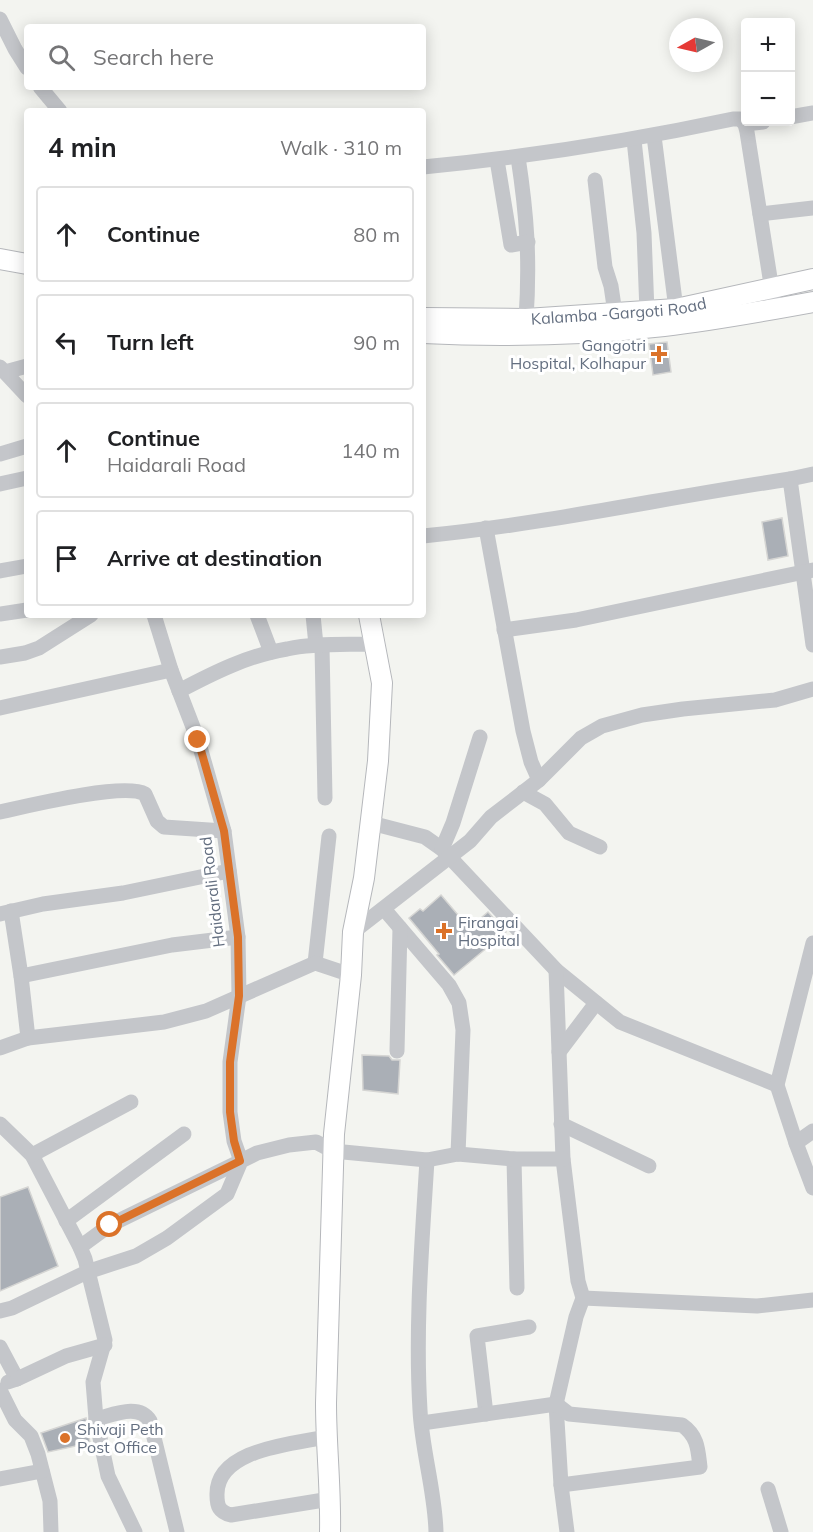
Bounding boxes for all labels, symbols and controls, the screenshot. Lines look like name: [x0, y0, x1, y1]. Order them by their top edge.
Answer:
north arrow: [669, 18, 723, 72]
map controls: [741, 18, 795, 126]
button: +: [741, 18, 795, 72]
search box: [24, 24, 426, 90]
icon: search: [45, 41, 78, 74]
text: Search here: [93, 43, 214, 71]
button: −: [741, 72, 795, 126]
text: 4 min: [48, 131, 117, 164]
text: Walk · 310 m: [280, 135, 402, 160]
icon: ahead: [50, 218, 83, 251]
text: Continue: [107, 220, 200, 248]
text: 80 m: [353, 222, 400, 247]
street label: Kalamba -Gargoti Road: [530, 293, 708, 329]
icon: left: [50, 326, 83, 359]
text: Turn left: [107, 328, 194, 356]
text: 90 m: [353, 330, 400, 355]
place label: Gangotri Hospital, Kolhapur: [510, 335, 646, 373]
marker: Gangotri Hospital, Kolhapur: [650, 345, 668, 363]
text: Continue: [107, 424, 200, 452]
icon: ahead: [50, 434, 83, 467]
text: 140 m: [341, 438, 400, 463]
text: Haidarali Road: [107, 452, 246, 477]
icon: arrive: [50, 542, 83, 575]
text: Arrive at destination: [107, 544, 322, 572]
route end: [184, 726, 210, 752]
street label: Haidarali Road: [195, 836, 229, 948]
place label: Firangai Hospital: [458, 912, 520, 950]
marker: Firangai Hospital: [435, 922, 453, 940]
route start: [96, 1211, 122, 1237]
place label: Shivaji Peth Post Office: [77, 1419, 164, 1457]
marker: Shivaji Peth Post Office: [58, 1431, 72, 1445]

